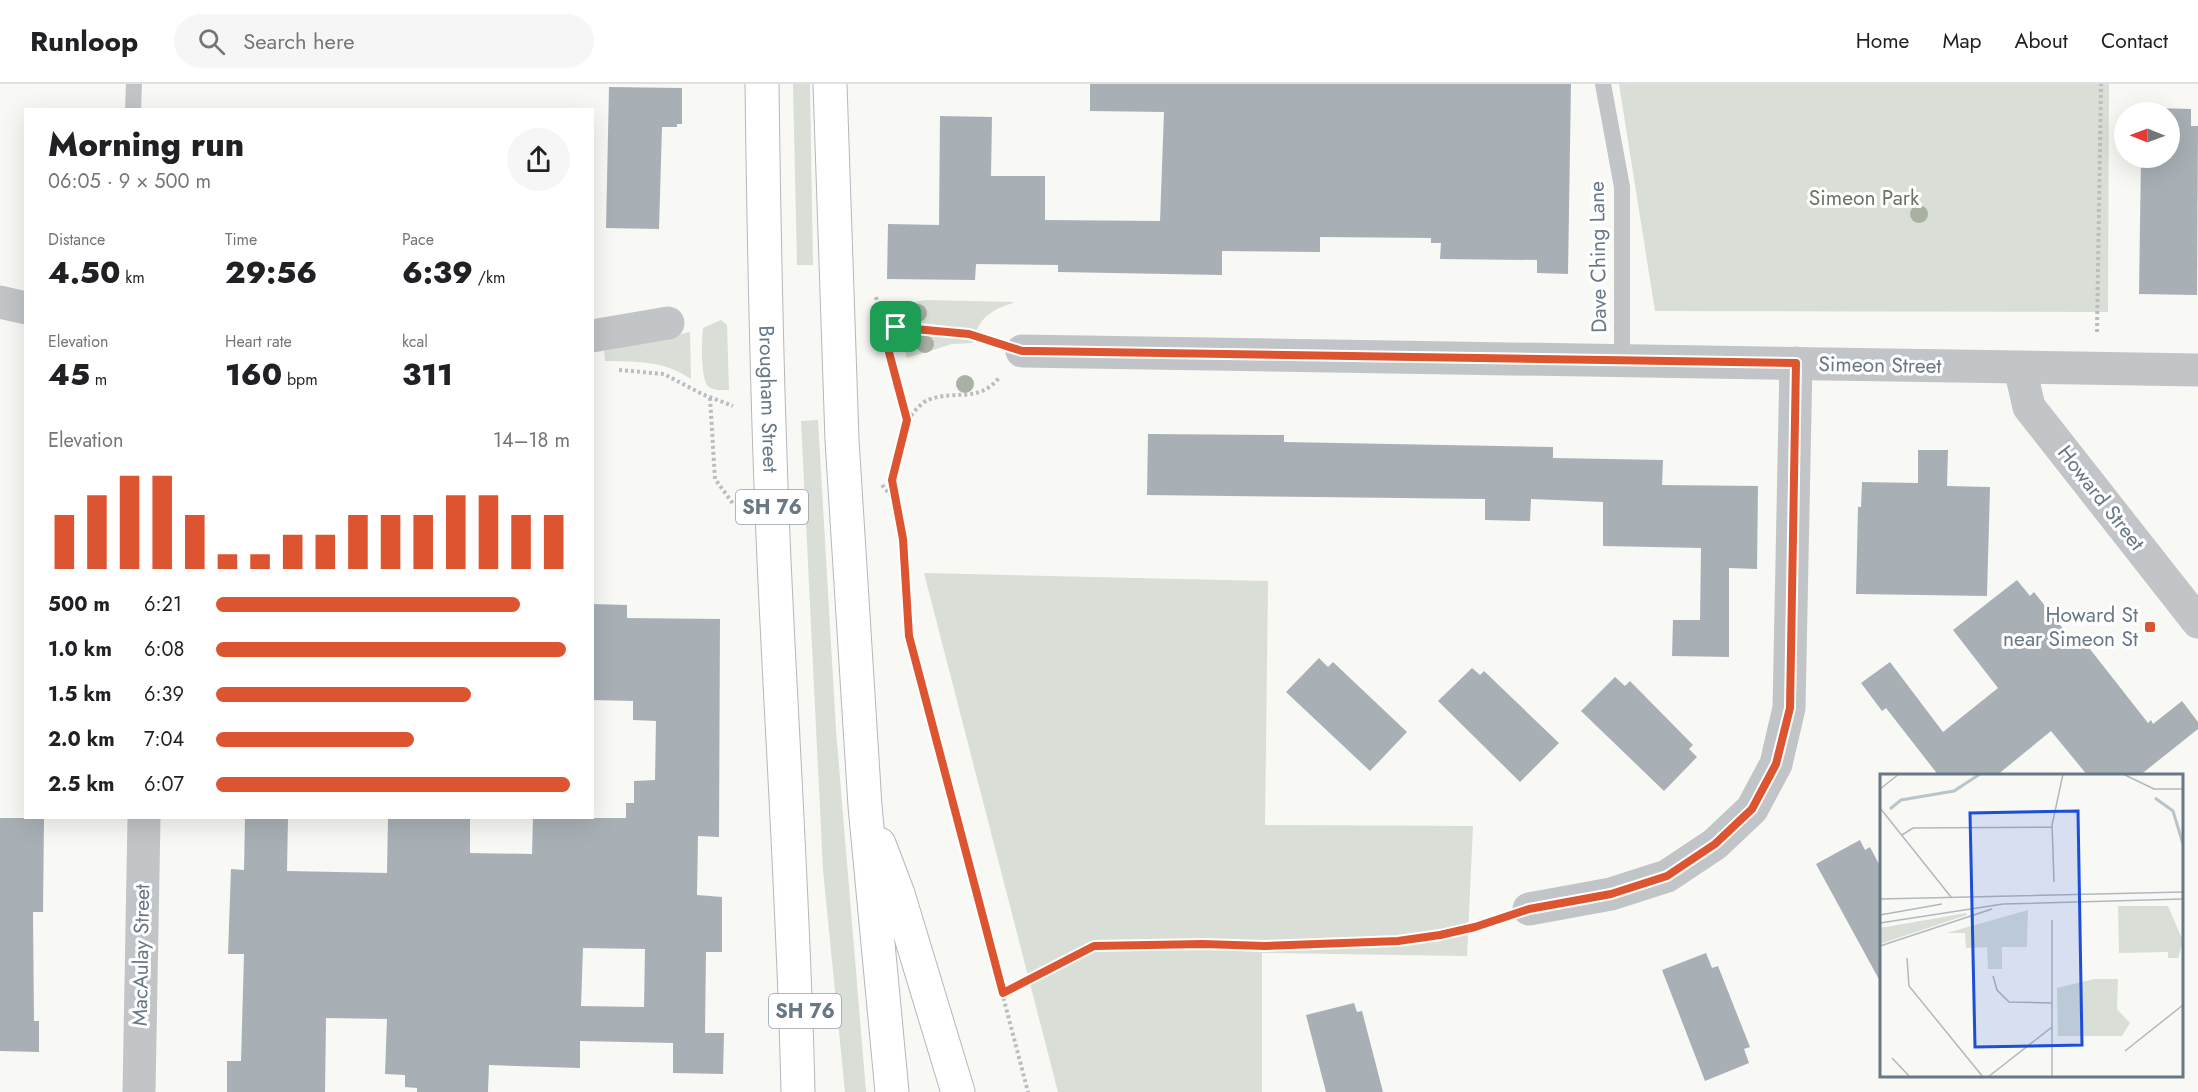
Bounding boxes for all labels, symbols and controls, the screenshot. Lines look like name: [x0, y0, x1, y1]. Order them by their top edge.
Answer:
search box: [174, 14, 594, 68]
text: Runloop: [30, 21, 138, 62]
icon: search: [195, 25, 228, 58]
text: Search here: [243, 25, 354, 57]
text: Home: [1856, 26, 1909, 56]
text: Map: [1942, 26, 1982, 56]
text: About: [2015, 26, 2068, 56]
text: Contact: [2101, 26, 2168, 56]
north arrow: [2114, 102, 2180, 168]
map controls: [2114, 102, 2180, 168]
text: Morning run: [48, 121, 244, 168]
button: share: [507, 128, 570, 191]
text: 06:05 · 9 × 500 m: [48, 167, 211, 196]
street label: Dave Ching Lane: [1582, 181, 1614, 333]
park label: Simeon Park: [1809, 183, 1920, 213]
text: Distance: [48, 228, 105, 251]
text: Time: [225, 228, 257, 251]
text: Pace: [402, 228, 434, 251]
text: 4.50: [48, 251, 120, 294]
text: 29:56: [225, 251, 317, 294]
text: 6:39: [402, 251, 473, 294]
text: km: [120, 266, 145, 289]
text: /km: [473, 266, 506, 289]
pin: [870, 301, 921, 352]
icon: arrive: [879, 310, 912, 343]
street label: Brougham Street: [751, 325, 786, 473]
text: Elevation: [48, 330, 108, 353]
text: Heart rate: [225, 330, 292, 353]
text: kcal: [402, 330, 428, 353]
street label: Simeon Street: [1818, 349, 1942, 381]
text: 45: [48, 353, 90, 396]
text: 160: [225, 353, 282, 396]
text: 311: [402, 353, 453, 396]
text: m: [90, 368, 107, 391]
text: bpm: [282, 368, 318, 391]
text: Elevation: [48, 426, 123, 455]
text: 14–18 m: [493, 426, 570, 455]
street label: Howard Street: [2050, 439, 2152, 557]
road number: SH 76: [736, 490, 808, 524]
text: 500 m: [48, 590, 110, 619]
text: 6:21: [144, 590, 182, 619]
place label: Howard St near Simeon St: [2003, 600, 2138, 654]
marker: Howard St near Simeon St: [2143, 620, 2157, 634]
text: 1.0 km: [48, 635, 112, 664]
text: 6:08: [144, 635, 184, 664]
text: 1.5 km: [48, 680, 111, 709]
text: 6:39: [144, 680, 184, 709]
text: 2.0 km: [48, 725, 115, 754]
text: 7:04: [144, 725, 184, 754]
text: 2.5 km: [48, 770, 114, 799]
text: 6:07: [144, 770, 184, 799]
inset map: [1880, 774, 2183, 1077]
street label: MacAulay Street: [125, 884, 157, 1026]
road number: SH 76: [769, 994, 841, 1028]

